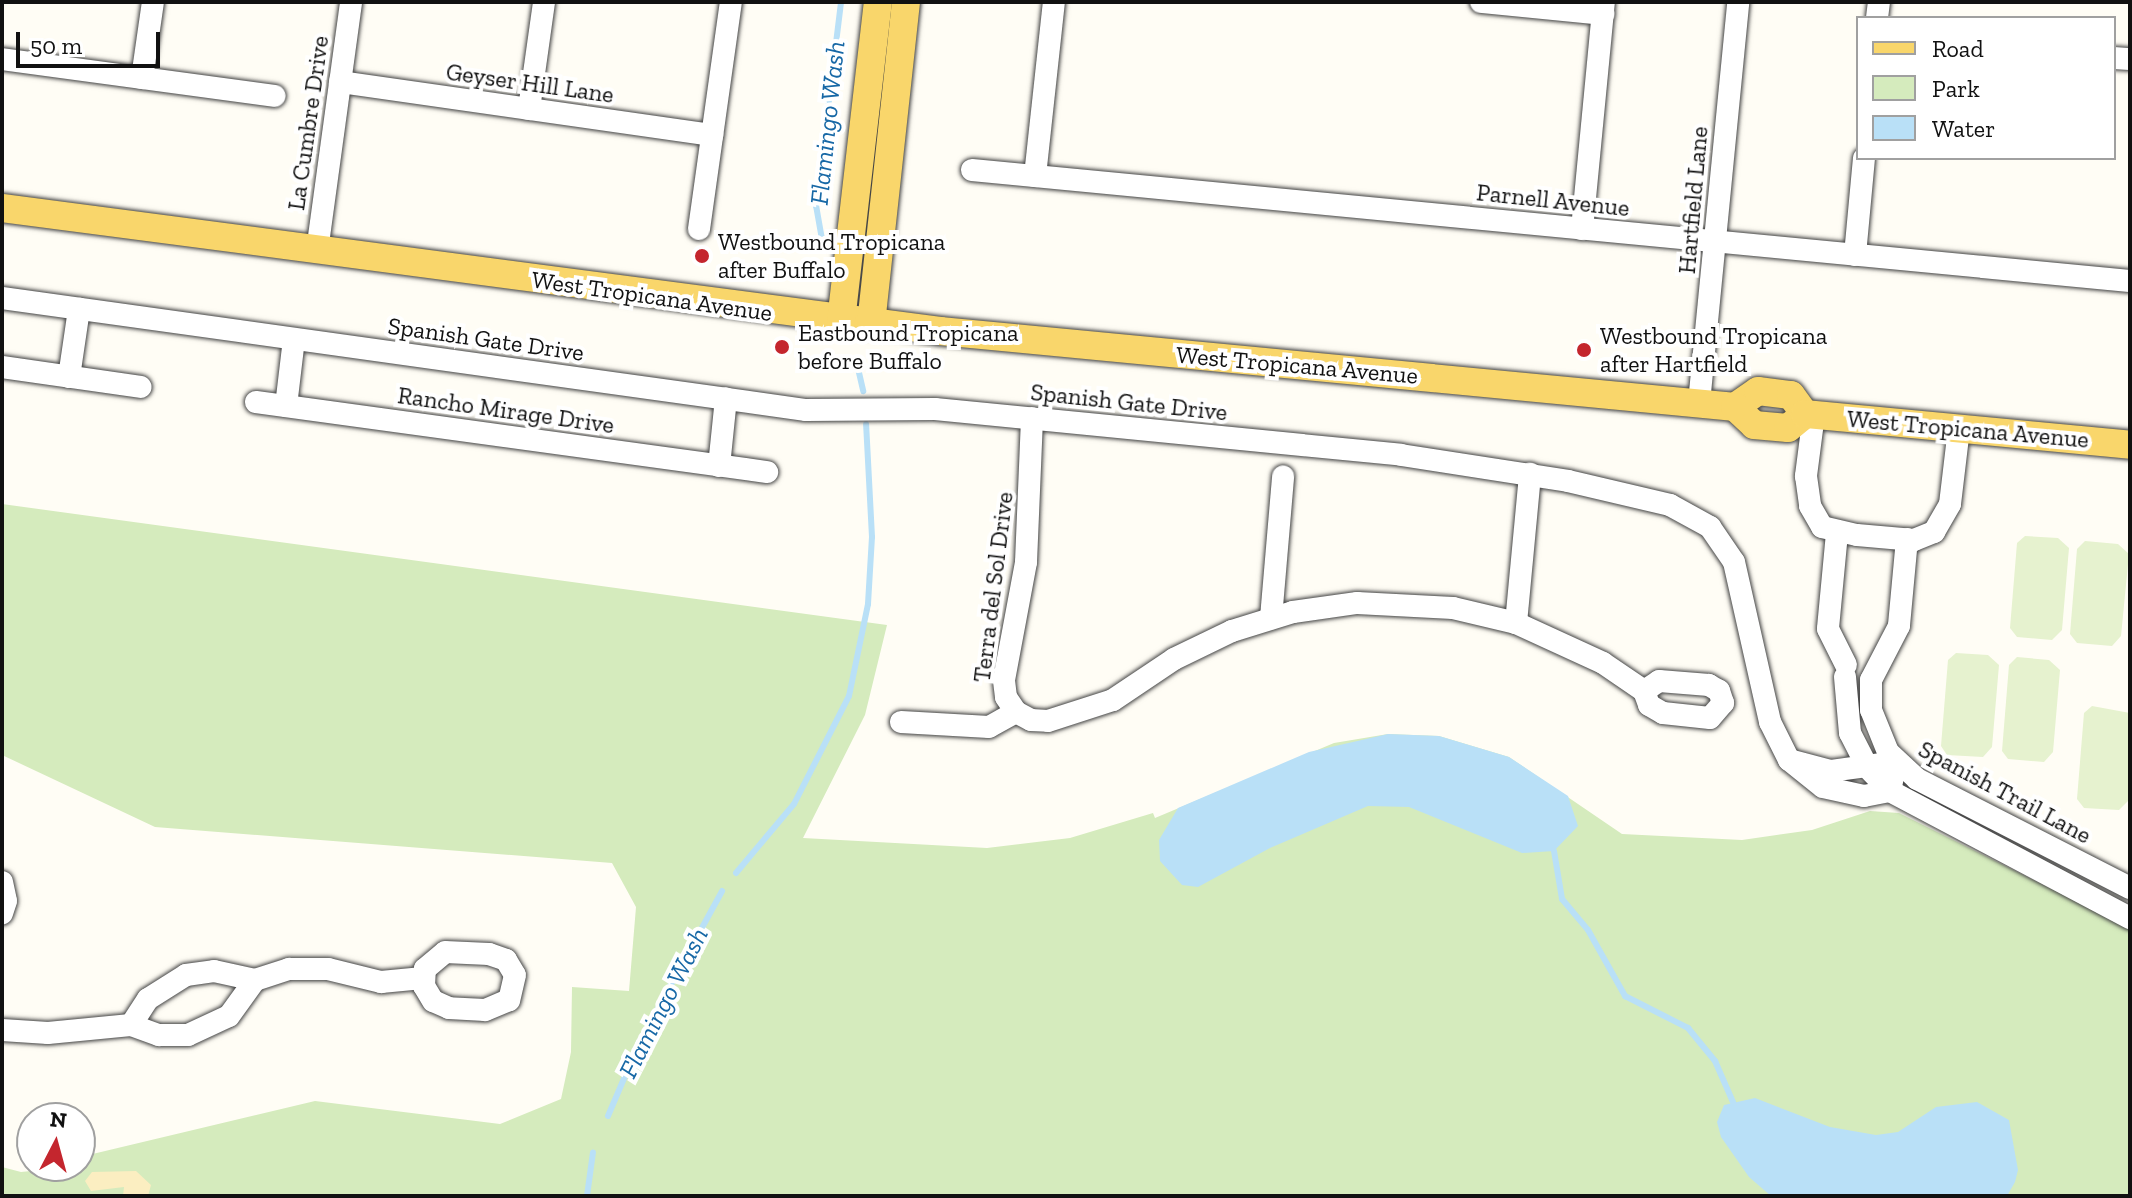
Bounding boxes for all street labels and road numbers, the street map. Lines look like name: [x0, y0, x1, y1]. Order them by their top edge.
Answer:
street label: La Cumbre Drive: [281, 34, 335, 212]
street label: Geyser Hill Lane: [444, 57, 616, 109]
street label: Hartfield Lane: [1672, 125, 1714, 275]
street label: Parnell Avenue: [1475, 178, 1631, 222]
street label: West Tropicana Avenue: [529, 265, 775, 327]
street label: Spanish Gate Drive: [386, 311, 586, 367]
street label: West Tropicana Avenue: [1174, 340, 1420, 390]
street label: Spanish Gate Drive: [1029, 377, 1229, 427]
street label: Rancho Mirage Drive: [396, 381, 616, 439]
street label: West Tropicana Avenue: [1845, 404, 2091, 454]
street label: Terra del Sol Drive: [967, 490, 1019, 684]
street label: Spanish Trail Lane: [1914, 734, 2096, 850]

